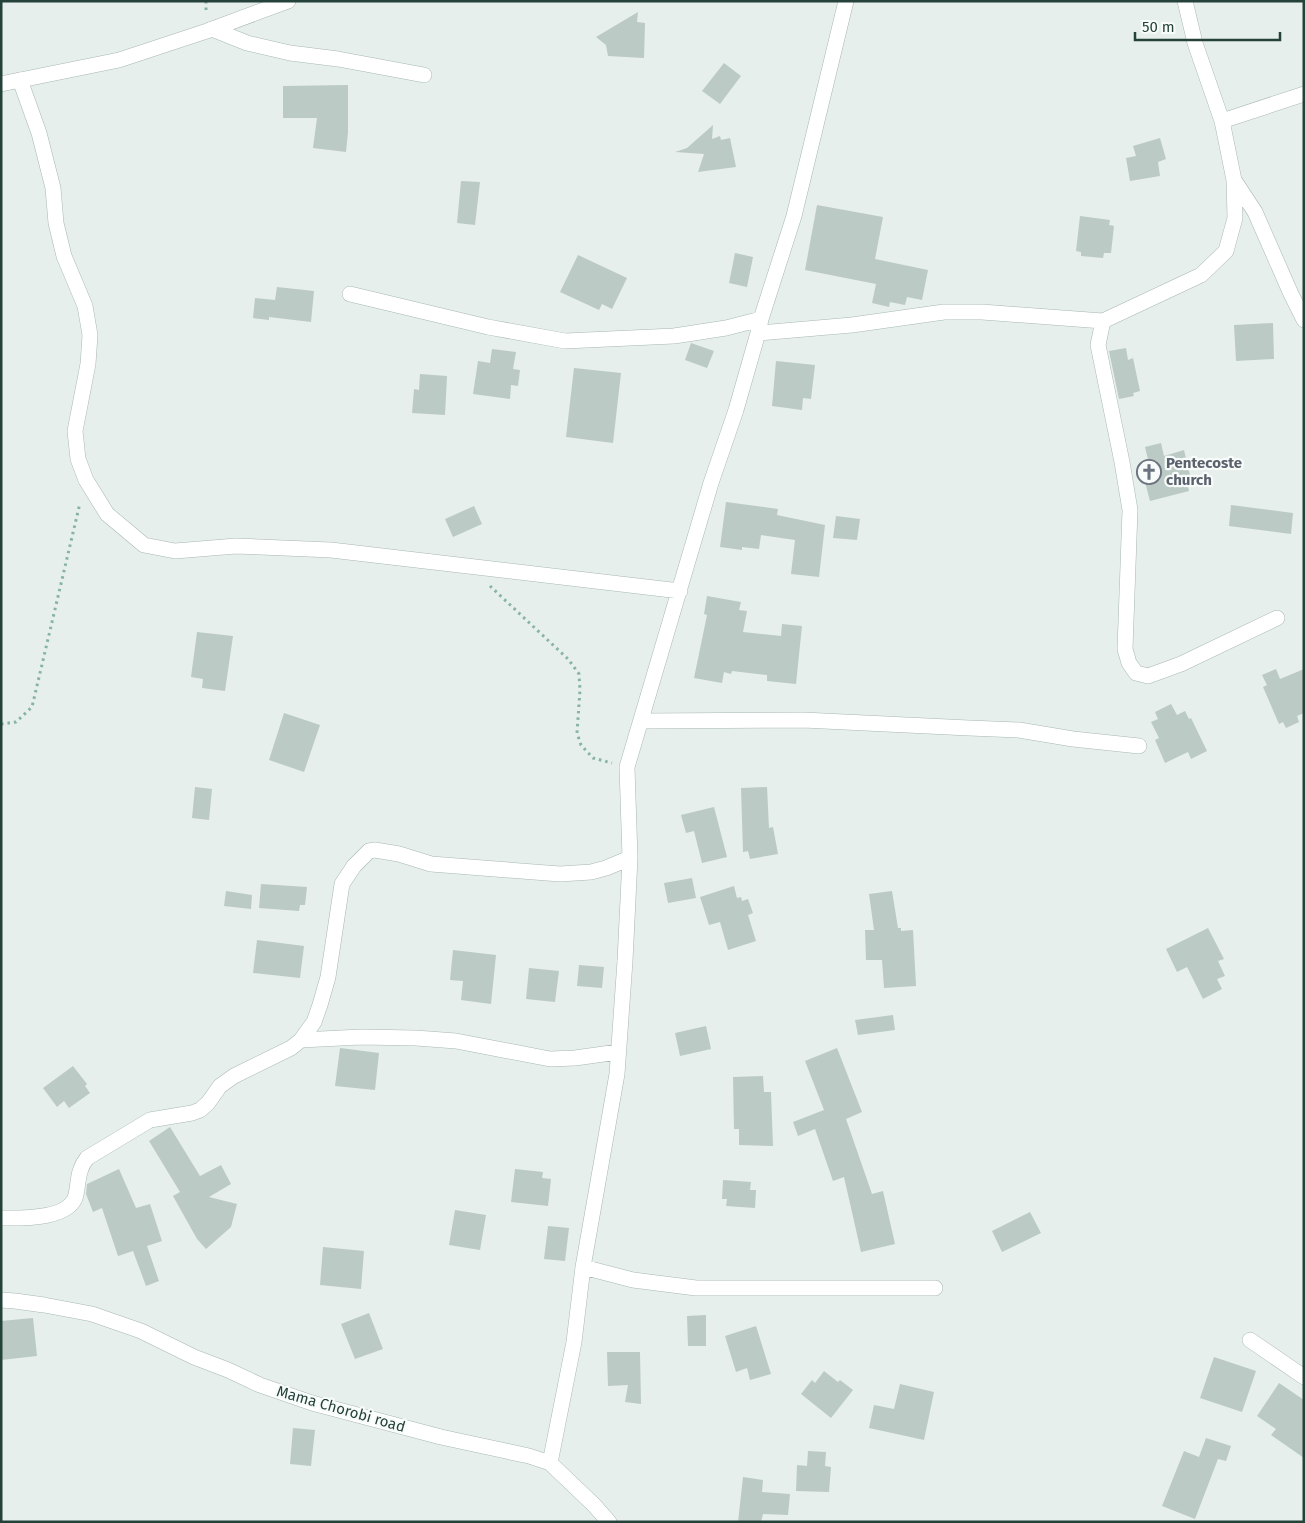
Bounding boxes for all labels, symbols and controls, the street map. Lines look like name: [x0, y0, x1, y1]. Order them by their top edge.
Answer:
scale bar: [1135, 10, 1280, 42]
text: 50 m: [1142, 18, 1175, 36]
place label: Pentecoste church: [1166, 454, 1242, 489]
church icon: Pentecoste church: [1136, 459, 1162, 485]
street label: Mama Chorobi road: [275, 1382, 407, 1436]

